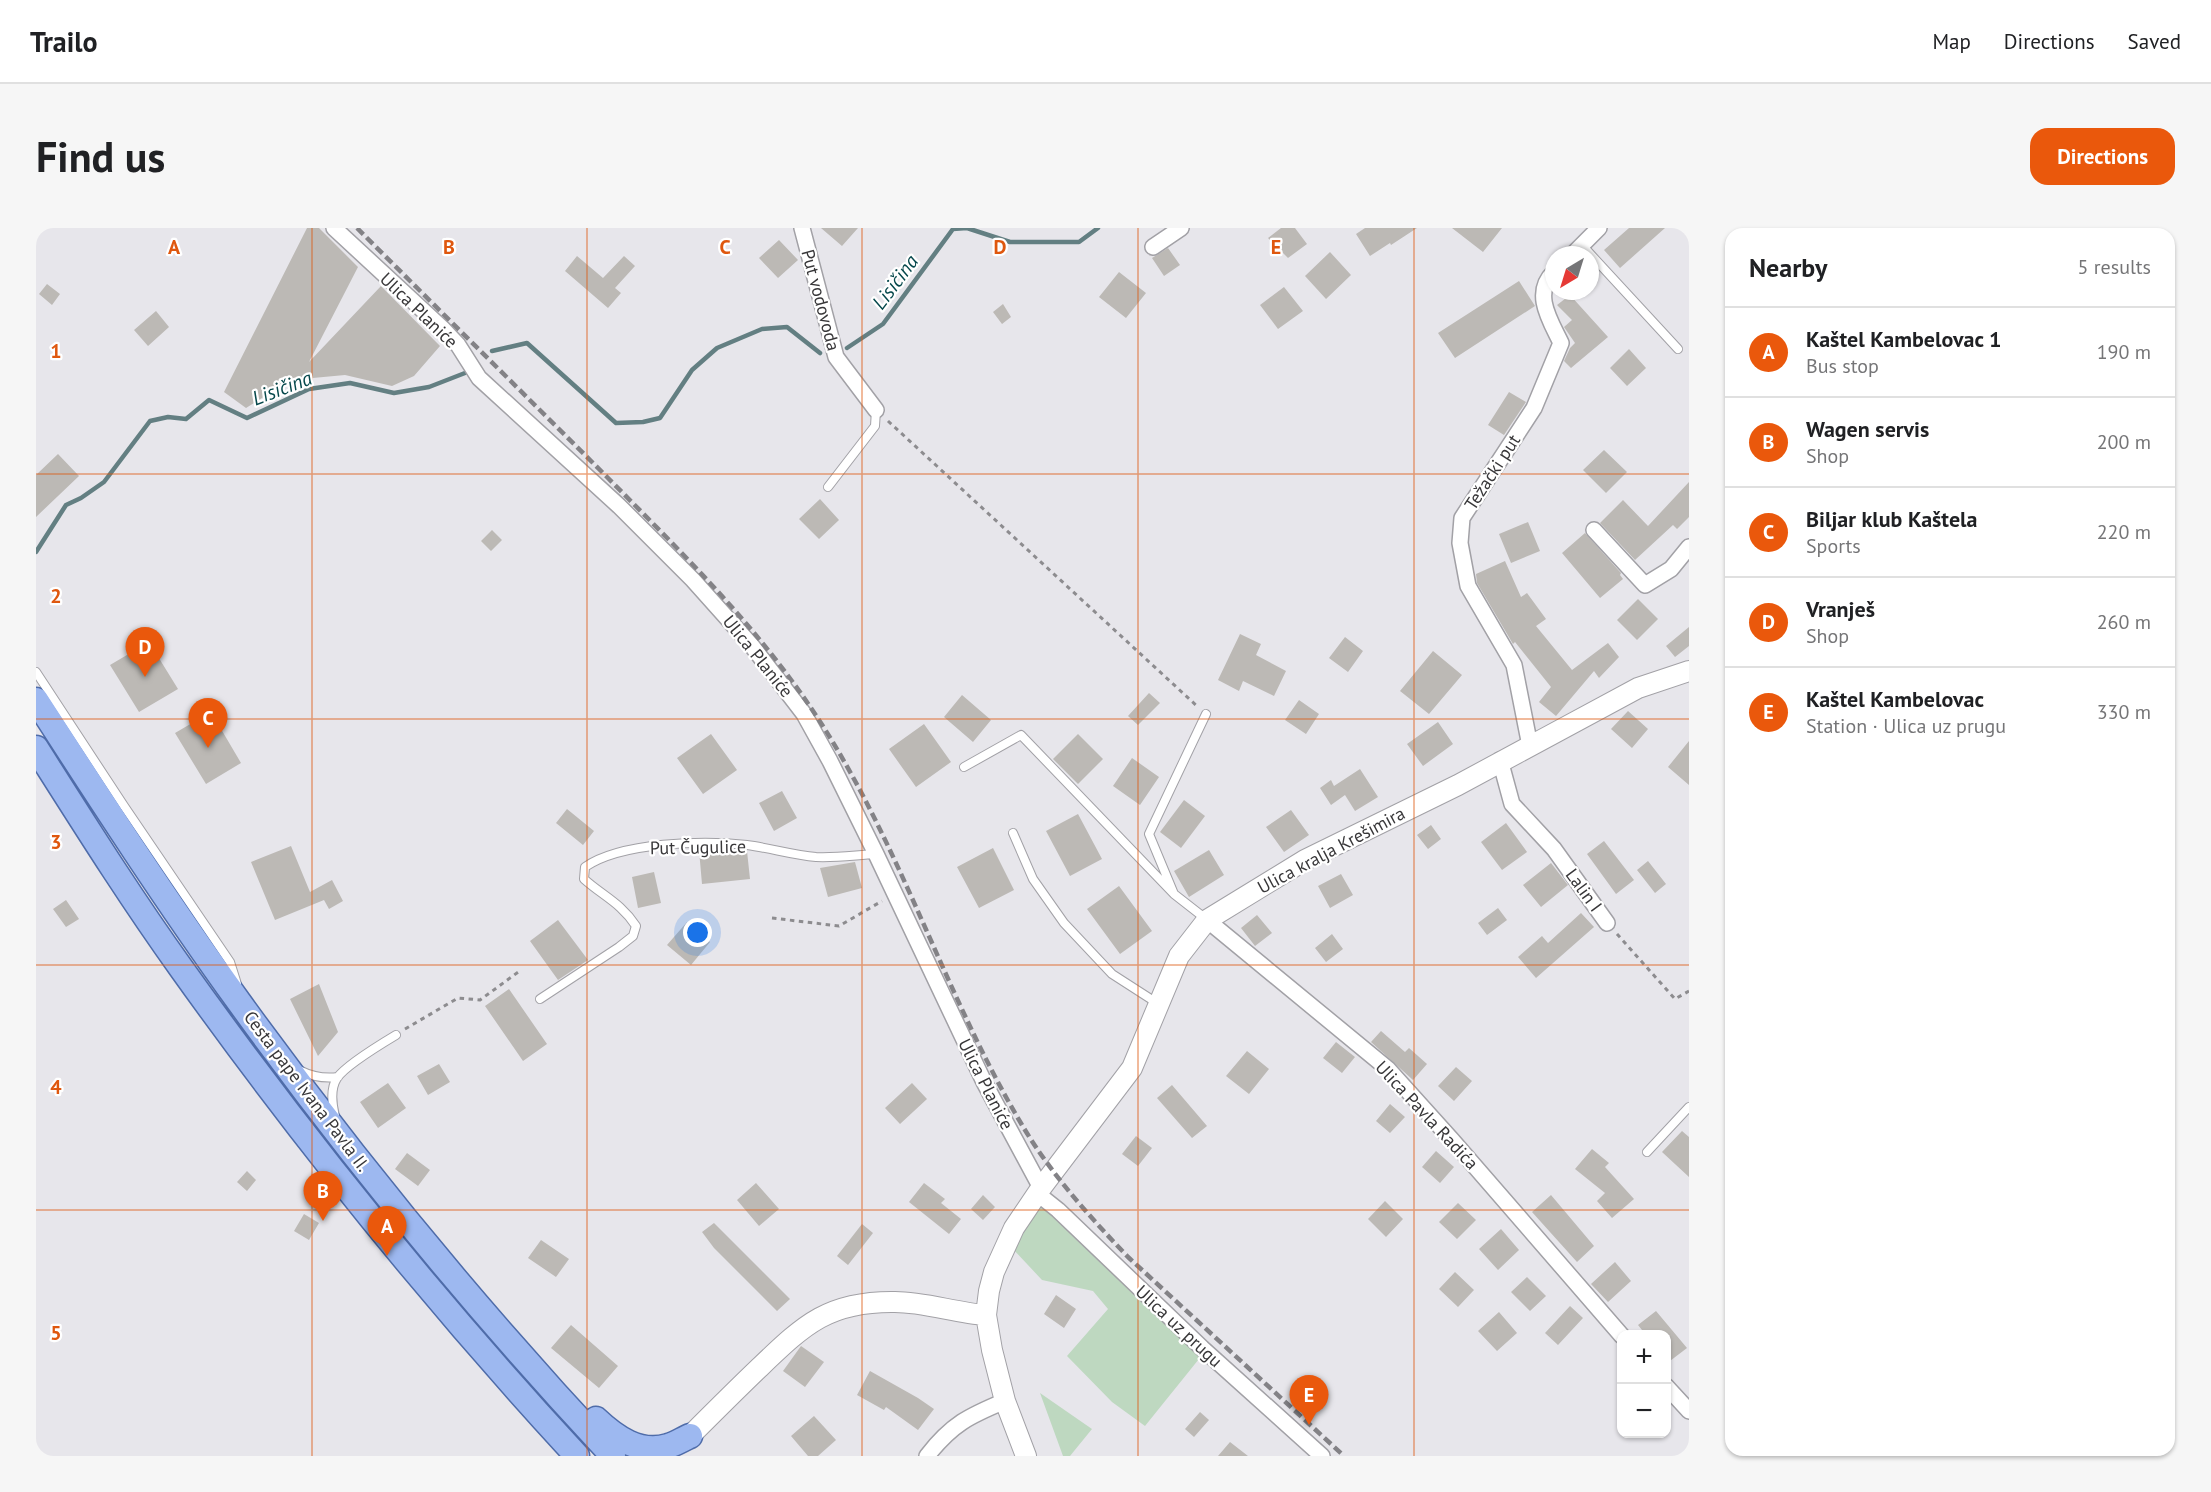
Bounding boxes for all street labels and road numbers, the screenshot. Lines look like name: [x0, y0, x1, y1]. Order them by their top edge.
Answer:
street label: Put vodovoda: [796, 247, 846, 353]
street label: Ulica Planiće: [375, 267, 463, 353]
street label: Težački put: [1459, 430, 1525, 514]
street label: Ulica Planiće: [718, 610, 798, 702]
street label: Ulica kralja Krešimira: [1253, 801, 1409, 899]
street label: Put Čugulice: [650, 835, 746, 859]
street label: Lalin I: [1561, 864, 1607, 916]
street label: Cesta pape Ivana Pavla II.: [239, 1006, 375, 1176]
street label: Ulica Planiće: [953, 1034, 1019, 1134]
street label: Ulica Pavla Radića: [1371, 1056, 1483, 1174]
street label: Ulica uz prugu: [1131, 1280, 1227, 1372]

